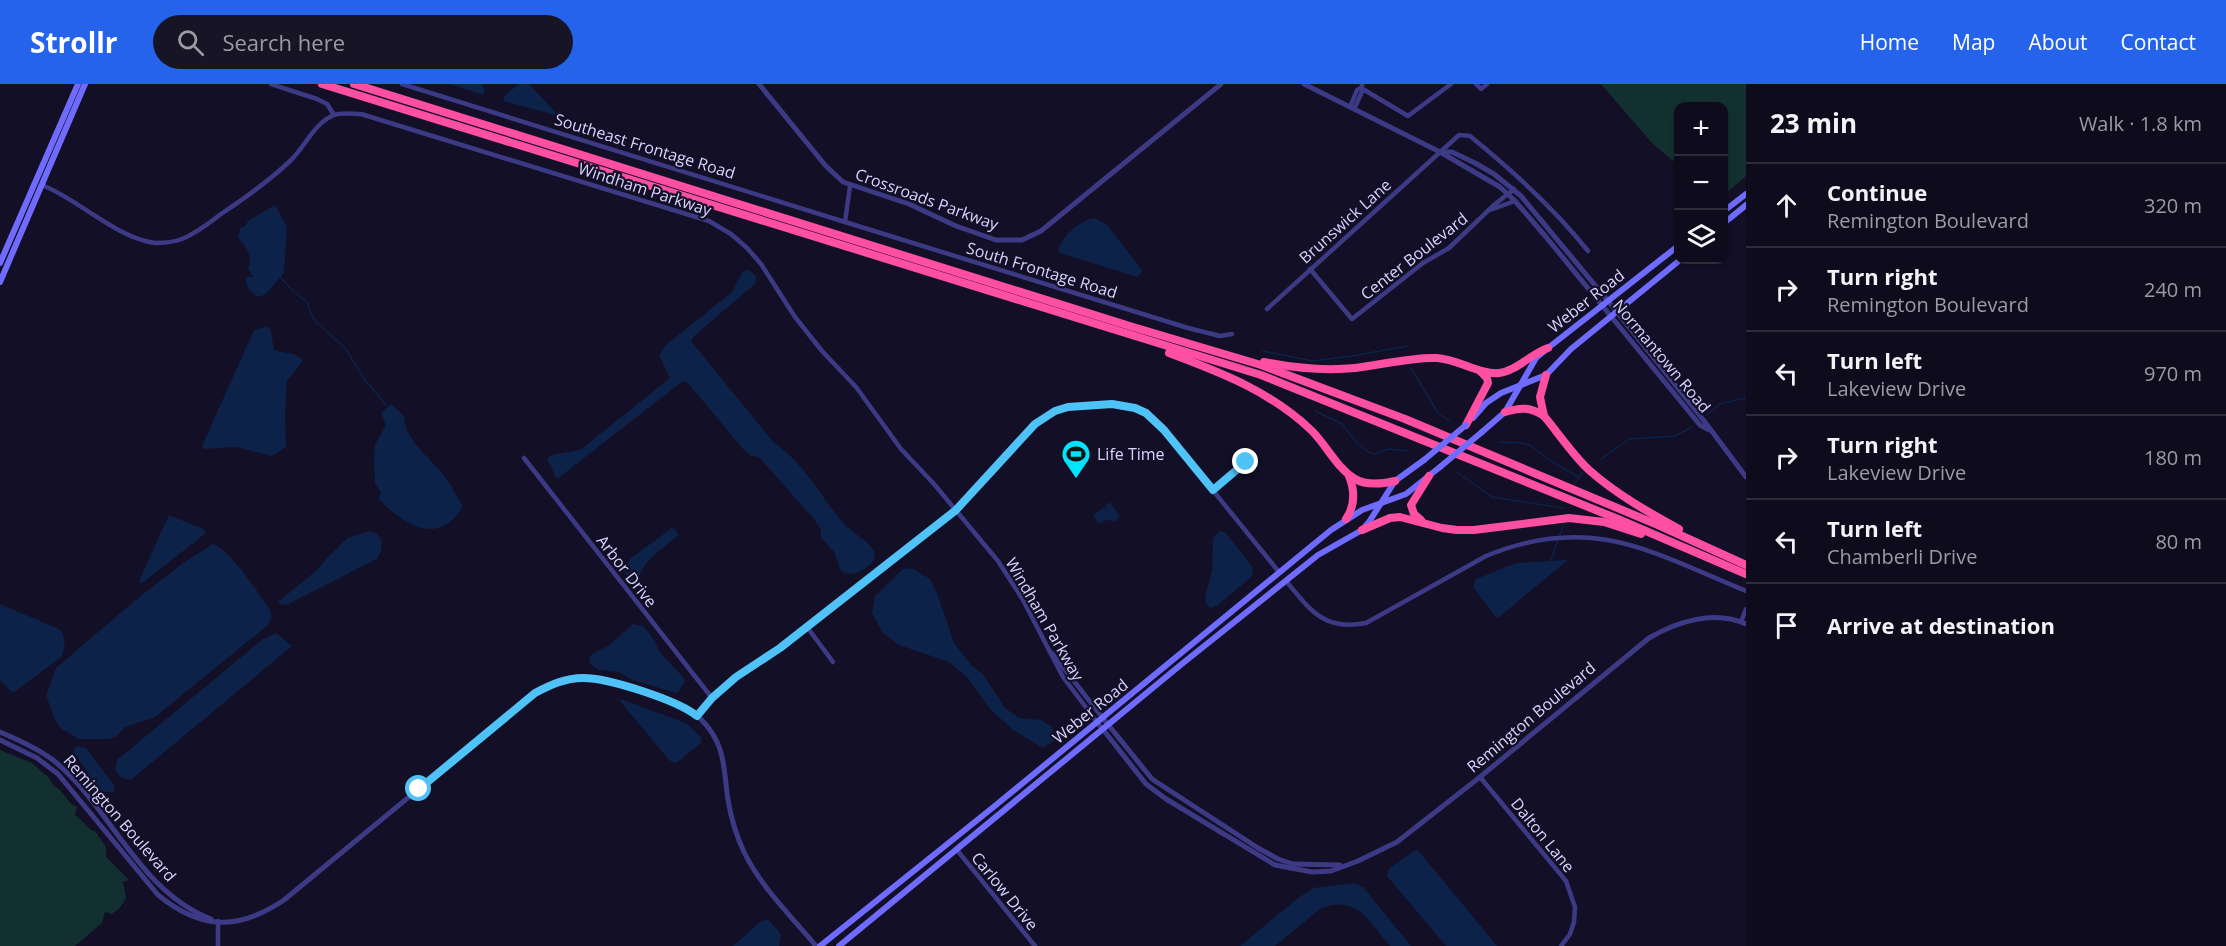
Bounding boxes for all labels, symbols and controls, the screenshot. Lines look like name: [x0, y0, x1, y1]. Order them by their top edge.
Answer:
search box: [153, 15, 573, 69]
text: Strollr: [30, 23, 117, 61]
icon: search: [174, 26, 207, 59]
text: Search here: [222, 27, 345, 57]
text: Home: [1860, 28, 1919, 56]
text: Map: [1952, 28, 1995, 56]
text: About: [2028, 28, 2088, 56]
text: Contact: [2121, 28, 2196, 56]
map controls: [1674, 102, 1728, 264]
button: +: [1674, 102, 1728, 156]
text: 23 min: [1770, 105, 1857, 141]
street label: Southeast Frontage Road: [552, 108, 738, 184]
text: Walk · 1.8 km: [2079, 110, 2202, 137]
button: −: [1674, 156, 1728, 210]
street label: Windham Parkway: [576, 157, 715, 221]
street label: Crossroads Parkway: [852, 163, 1003, 235]
street label: Brunswick Lane: [1294, 174, 1396, 268]
text: Continue: [1827, 177, 1927, 207]
icon: ahead: [1770, 189, 1803, 222]
text: 320 m: [2144, 192, 2202, 219]
street label: Center Boulevard: [1356, 207, 1472, 305]
text: Remington Boulevard: [1827, 207, 2029, 234]
button: layers: [1674, 210, 1728, 264]
street label: South Frontage Road: [964, 237, 1120, 303]
text: Turn right: [1827, 261, 1938, 291]
street label: Weber Road: [1543, 264, 1629, 338]
icon: right: [1770, 273, 1803, 306]
text: 240 m: [2144, 276, 2202, 303]
text: Remington Boulevard: [1827, 291, 2029, 318]
street label: Normantown Road: [1608, 295, 1716, 417]
text: Turn left: [1827, 345, 1922, 375]
icon: left: [1770, 357, 1803, 390]
text: 970 m: [2144, 360, 2202, 387]
text: Lakeview Drive: [1827, 375, 1966, 402]
text: Turn right: [1827, 429, 1938, 459]
sports icon: Life Time: [1060, 438, 1092, 480]
icon: right: [1770, 441, 1803, 474]
place label: Life Time: [1097, 443, 1165, 465]
text: 180 m: [2144, 444, 2202, 471]
route end: [1232, 448, 1258, 474]
text: Lakeview Drive: [1827, 459, 1966, 486]
text: Turn left: [1827, 513, 1922, 543]
icon: left: [1770, 525, 1803, 558]
text: 80 m: [2155, 528, 2202, 555]
street label: Arbor Drive: [592, 530, 662, 612]
text: Chamberli Drive: [1827, 543, 1977, 570]
street label: Windham Parkway: [1001, 553, 1090, 685]
icon: arrive: [1770, 609, 1803, 642]
text: Arrive at destination: [1827, 610, 2055, 640]
street label: Remington Boulevard: [1462, 657, 1600, 777]
street label: Weber Road: [1048, 674, 1132, 748]
street label: Remington Boulevard: [59, 750, 181, 886]
route start: [405, 775, 431, 801]
street label: Dalton Lane: [1506, 793, 1580, 877]
street label: Carlow Drive: [967, 847, 1043, 935]

